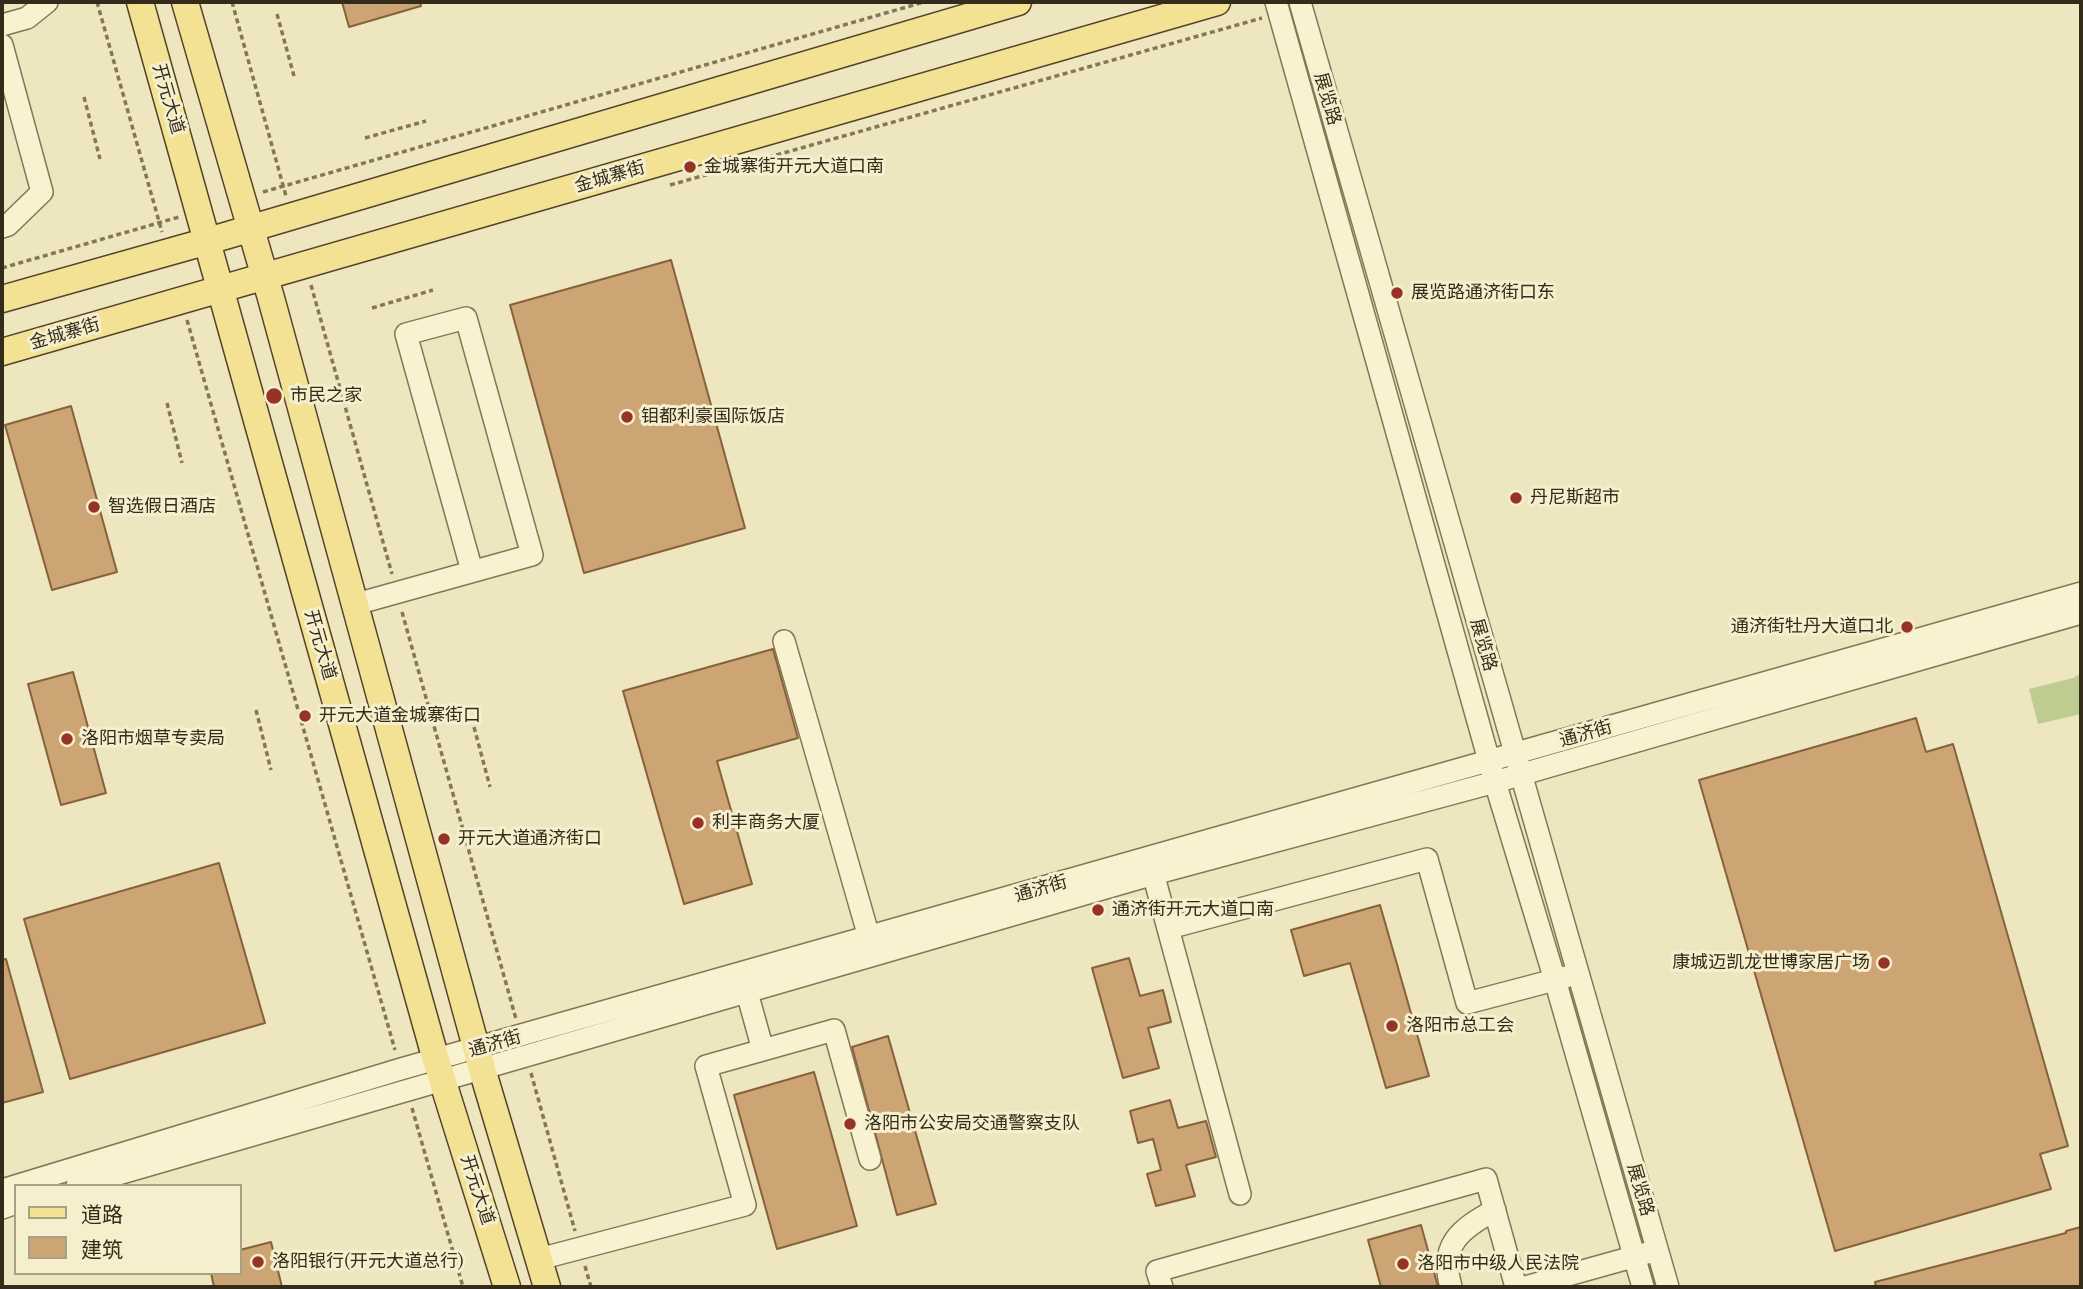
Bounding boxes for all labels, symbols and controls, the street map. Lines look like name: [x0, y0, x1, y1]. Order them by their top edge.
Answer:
street label: 开元大道: [148, 61, 188, 137]
street label: 展览路: [1309, 70, 1345, 128]
place label: 金城寨街开元大道口南: [704, 156, 884, 178]
street label: 金城寨街: [572, 157, 648, 197]
marker: 金城寨街开元大道口南: [682, 159, 698, 175]
place label: 展览路通济街口东: [1411, 282, 1555, 304]
marker: 展览路通济街口东: [1389, 285, 1405, 301]
street label: 金城寨街: [27, 314, 103, 354]
place label: 市民之家: [290, 385, 362, 407]
marker: 市民之家: [264, 386, 284, 406]
place label: 钼都利豪国际饭店: [641, 406, 785, 428]
marker: 钼都利豪国际饭店: [619, 409, 635, 425]
place label: 丹尼斯超市: [1530, 487, 1620, 509]
marker: 丹尼斯超市: [1508, 490, 1524, 506]
place label: 智选假日酒店: [108, 496, 216, 518]
marker: 智选假日酒店: [86, 499, 102, 515]
street label: 开元大道: [300, 607, 340, 683]
street label: 展览路: [1465, 616, 1501, 674]
place label: 通济街牡丹大道口北: [1731, 616, 1893, 638]
marker: 通济街牡丹大道口北: [1899, 619, 1915, 635]
place label: 开元大道金城寨街口: [319, 705, 481, 727]
marker: 开元大道金城寨街口: [297, 708, 313, 724]
street label: 通济街: [1557, 716, 1615, 752]
place label: 洛阳市烟草专卖局: [81, 728, 225, 750]
marker: 洛阳市烟草专卖局: [59, 731, 75, 747]
place label: 利丰商务大厦: [712, 812, 820, 834]
marker: 利丰商务大厦: [690, 815, 706, 831]
place label: 开元大道通济街口: [458, 828, 602, 850]
marker: 开元大道通济街口: [436, 831, 452, 847]
street label: 通济街: [1012, 871, 1070, 907]
place label: 通济街开元大道口南: [1112, 899, 1274, 921]
marker: 通济街开元大道口南: [1090, 902, 1106, 918]
place label: 康城迈凯龙世博家居广场: [1672, 952, 1870, 974]
marker: 康城迈凯龙世博家居广场: [1876, 955, 1892, 971]
place label: 洛阳市总工会: [1406, 1015, 1514, 1037]
marker: 洛阳市总工会: [1384, 1018, 1400, 1034]
street label: 通济街: [466, 1026, 524, 1062]
place label: 洛阳市公安局交通警察支队: [864, 1113, 1080, 1135]
marker: 洛阳市公安局交通警察支队: [842, 1116, 858, 1132]
street label: 开元大道: [456, 1152, 498, 1228]
street label: 展览路: [1622, 1161, 1658, 1219]
legend: [14, 1184, 242, 1275]
text: 道路: [81, 1200, 123, 1228]
text: 建筑: [81, 1235, 123, 1263]
place label: 洛阳银行(开元大道总行): [272, 1251, 464, 1273]
place label: 洛阳市中级人民法院: [1417, 1253, 1579, 1275]
marker: 洛阳银行(开元大道总行): [250, 1254, 266, 1270]
marker: 洛阳市中级人民法院: [1395, 1256, 1411, 1272]

